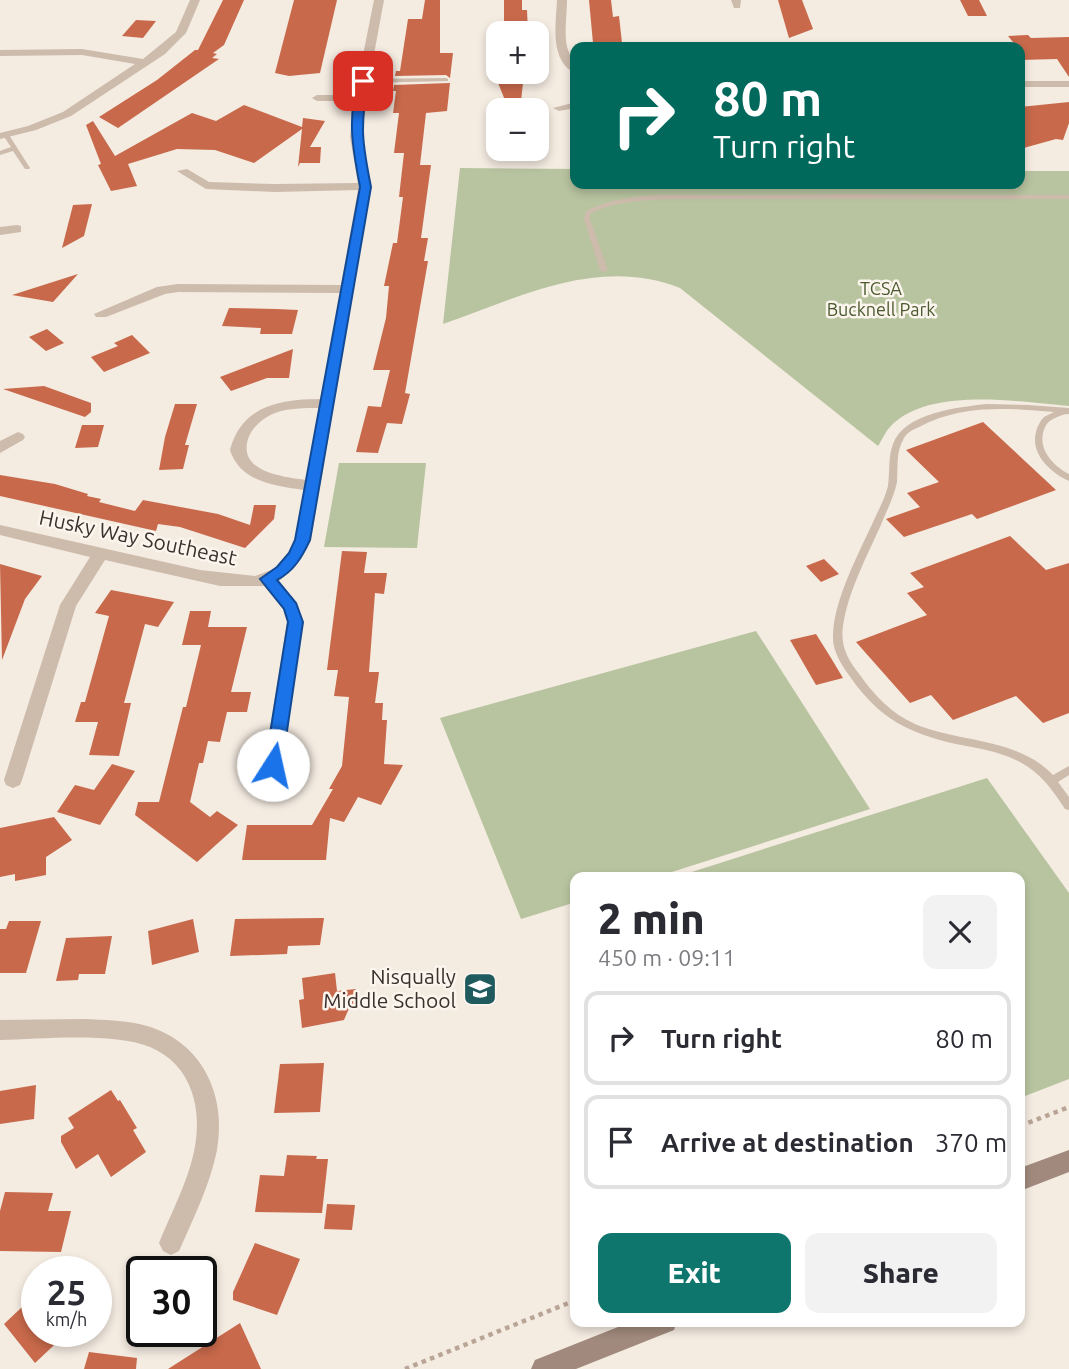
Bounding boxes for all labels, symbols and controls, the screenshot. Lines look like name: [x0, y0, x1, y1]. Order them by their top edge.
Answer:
map controls: [486, 21, 549, 161]
button: +: [486, 21, 549, 84]
pin: [333, 51, 393, 111]
icon: arrive: [344, 62, 382, 100]
icon: right: [598, 70, 689, 161]
text: 80 m: [713, 70, 822, 125]
button: −: [486, 98, 549, 161]
text: Turn right: [713, 128, 855, 164]
park label: TCSA Bucknell Park: [827, 278, 935, 319]
street label: Husky Way Southeast: [37, 504, 239, 570]
position arrow: [236, 728, 310, 802]
text: 2 min: [598, 895, 705, 942]
button: close: [923, 895, 997, 969]
text: 450 m · 09:11: [598, 945, 736, 970]
place label: Nisqually Middle School: [323, 964, 456, 1012]
school or university icon: Nisqually Middle School: [461, 970, 499, 1008]
icon: right: [602, 1019, 640, 1057]
text: Turn right: [661, 1024, 782, 1053]
text: 80 m: [935, 1024, 993, 1053]
icon: arrive: [602, 1123, 640, 1161]
text: Arrive at destination: [661, 1128, 914, 1157]
text: 370 m: [935, 1128, 1007, 1157]
button: Exit: [598, 1233, 791, 1313]
button: Share: [805, 1233, 997, 1313]
speed limit sign: 30: [126, 1256, 217, 1347]
text: 25: [47, 1272, 86, 1312]
text: km/h: [46, 1309, 87, 1329]

